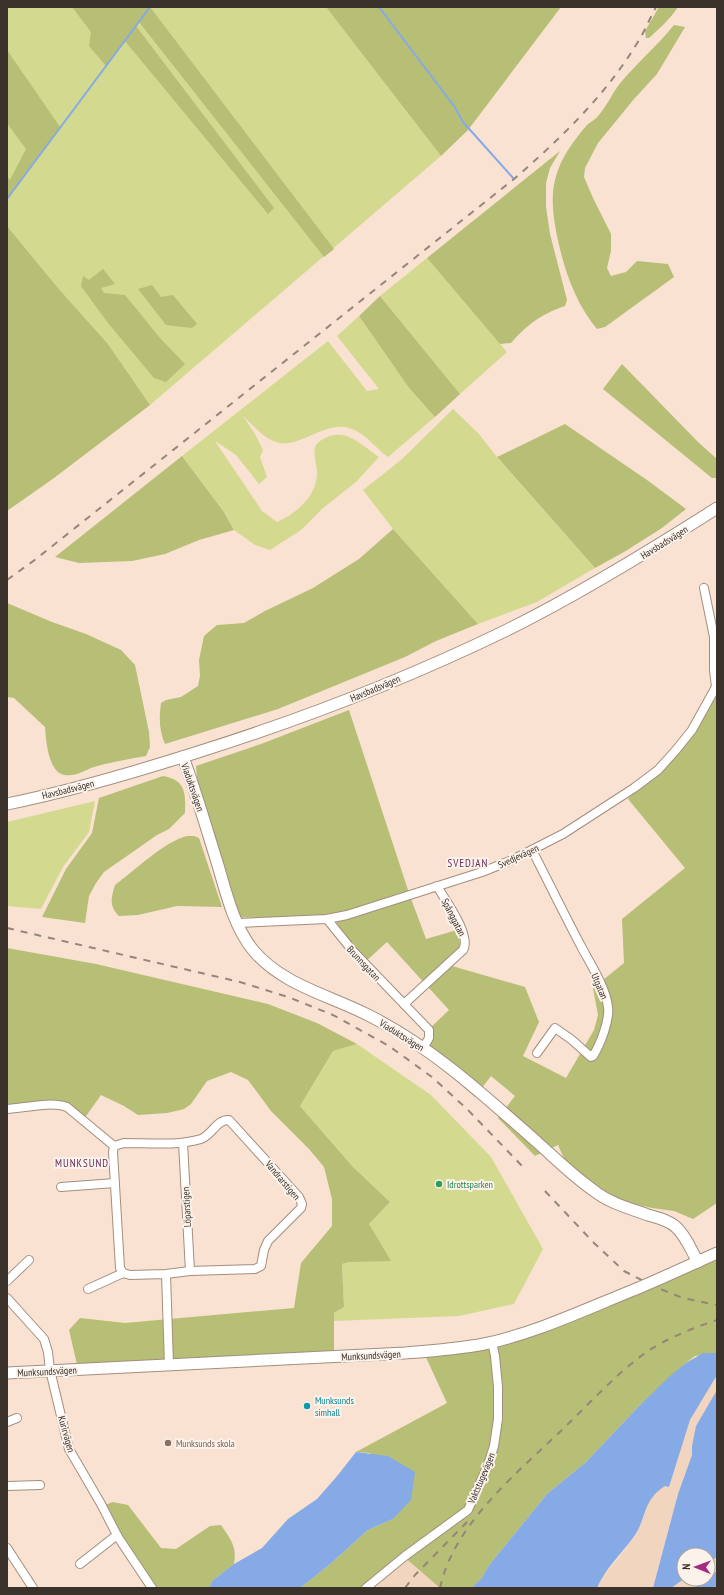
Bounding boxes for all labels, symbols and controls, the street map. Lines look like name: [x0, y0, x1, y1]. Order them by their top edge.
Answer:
street label: Havsbadsvägen: [638, 523, 690, 562]
street label: Havsbadsvägen: [348, 672, 402, 705]
street label: Viaduktsvägen: [178, 760, 207, 813]
street label: Havsbadsvägen: [41, 777, 96, 802]
street label: Svedjevägen: [496, 841, 541, 872]
district label: SVEDJAN: [447, 856, 489, 870]
street label: Spånggatan: [438, 896, 469, 938]
street label: Brunnsgatan: [344, 943, 383, 984]
street label: Utgatan: [588, 971, 611, 1001]
street label: Viaduktsvägen: [376, 1016, 426, 1054]
district label: MUNKSUND: [55, 1156, 109, 1170]
street label: Vandrarstigen: [262, 1157, 303, 1203]
place label: Idrottsparken: [447, 1178, 493, 1191]
marker: Idrottsparken: [434, 1179, 444, 1189]
street label: Löparstigen: [179, 1187, 194, 1227]
street label: Munksundsvägen: [341, 1347, 401, 1364]
street label: Munksundsvägen: [17, 1363, 77, 1380]
place label: Munksunds simhall: [315, 1394, 354, 1419]
marker: Munksunds simhall: [302, 1401, 312, 1411]
street label: Kurirvägen: [55, 1414, 78, 1454]
place label: Munksunds skola: [176, 1437, 235, 1450]
marker: Munksunds skola: [163, 1438, 173, 1448]
street label: Vaktstugevägen: [464, 1451, 498, 1507]
north arrow: [676, 1547, 716, 1587]
text: N: [679, 1564, 693, 1570]

